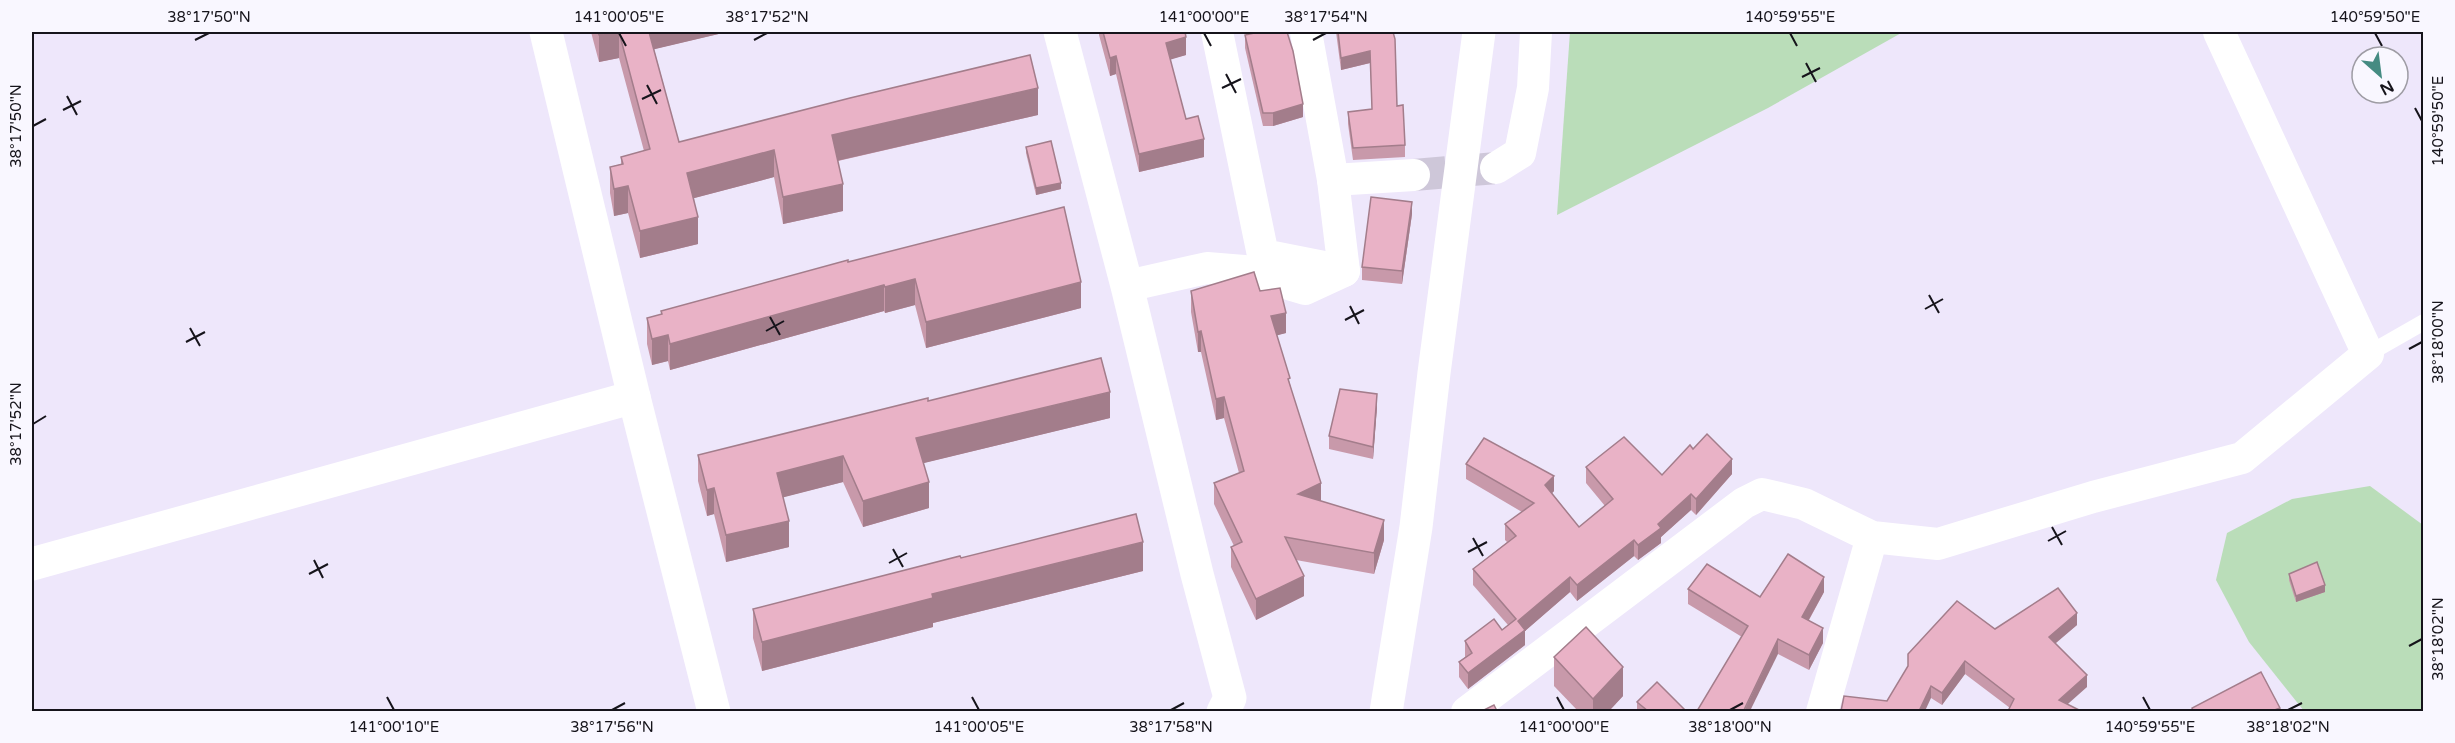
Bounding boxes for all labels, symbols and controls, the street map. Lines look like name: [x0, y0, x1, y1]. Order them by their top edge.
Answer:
text: 38°17'50"N: [167, 8, 251, 26]
text: 141°00'05"E: [574, 8, 664, 26]
text: 38°17'52"N: [725, 8, 809, 26]
text: 141°00'00"E: [1159, 8, 1249, 26]
text: 38°17'54"N: [1284, 8, 1368, 26]
text: 140°59'55"E: [1745, 8, 1835, 26]
text: 140°59'50"E: [2330, 8, 2420, 26]
north arrow: [2350, 45, 2410, 105]
text: N: [2376, 76, 2397, 99]
text: 140°59'50"E: [2429, 76, 2447, 166]
text: 38°17'50"N: [7, 84, 25, 168]
text: 38°18'00"N: [2429, 300, 2447, 384]
text: 38°17'52"N: [7, 382, 25, 466]
text: 38°18'02"N: [2429, 597, 2447, 681]
text: 141°00'10"E: [349, 718, 439, 736]
text: 38°17'56"N: [570, 718, 654, 736]
text: 141°00'05"E: [934, 718, 1024, 736]
text: 38°17'58"N: [1129, 718, 1213, 736]
text: 141°00'00"E: [1519, 718, 1609, 736]
text: 38°18'00"N: [1688, 718, 1772, 736]
text: 140°59'55"E: [2105, 718, 2195, 736]
text: 38°18'02"N: [2246, 718, 2330, 736]

